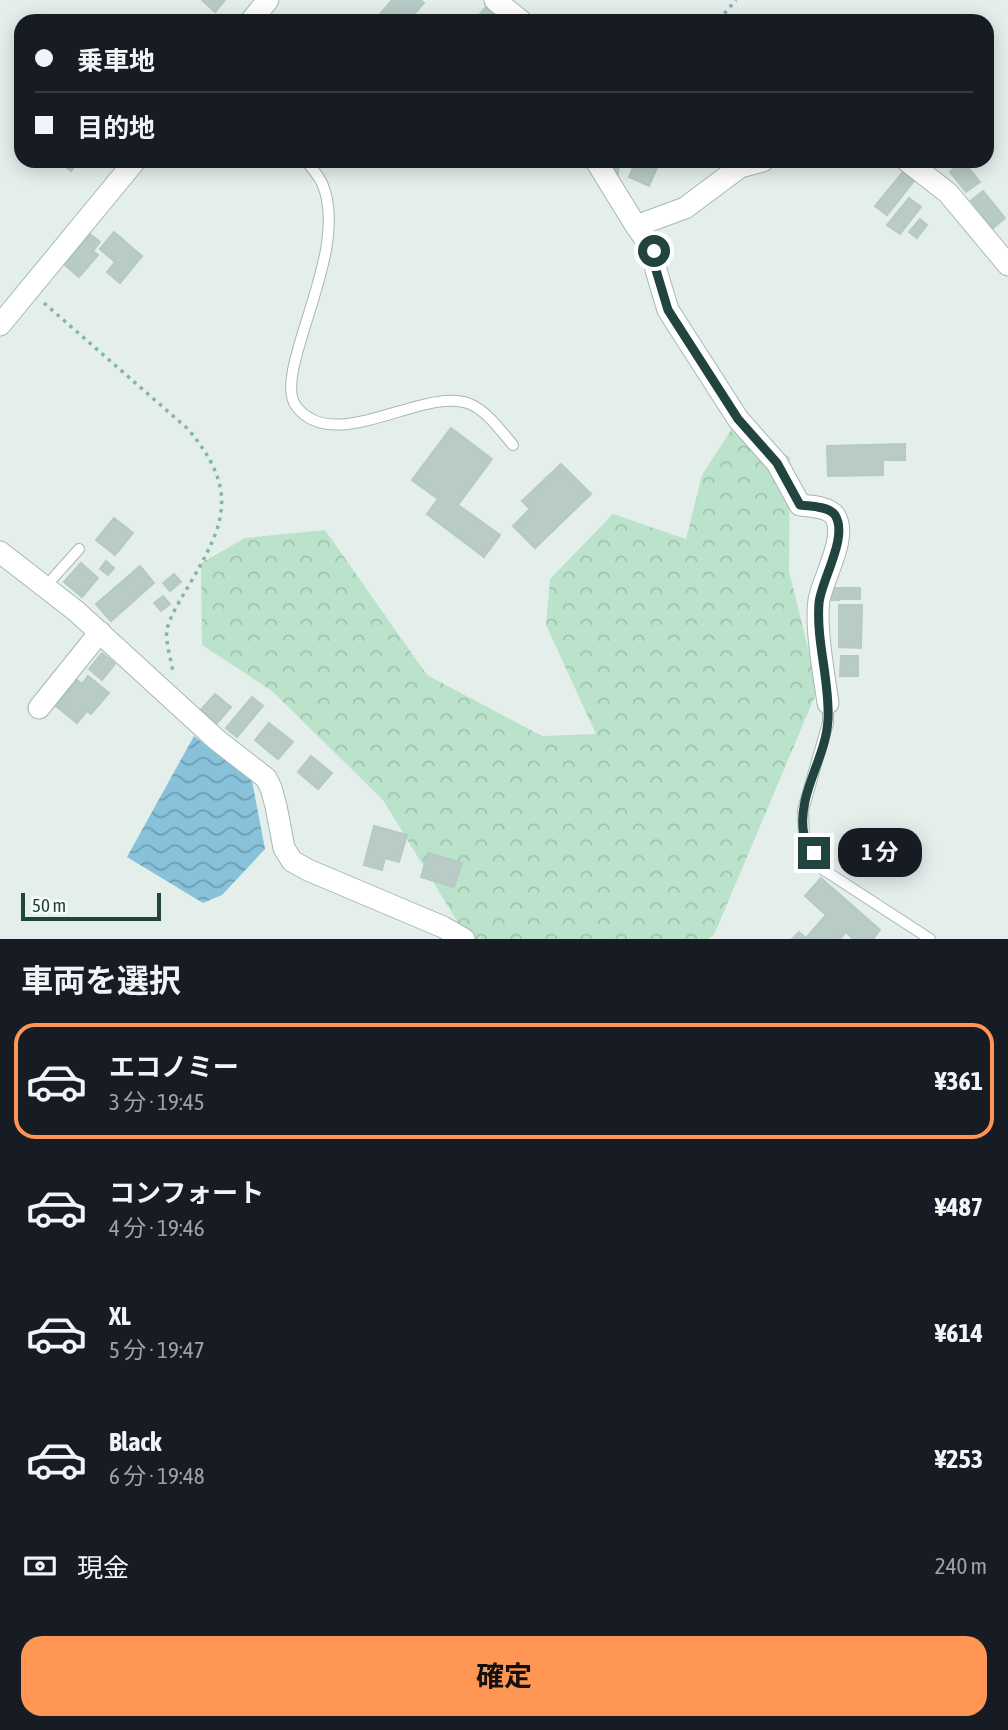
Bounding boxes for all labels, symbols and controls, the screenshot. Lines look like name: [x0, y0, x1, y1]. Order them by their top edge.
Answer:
text: 乗車地: [77, 46, 155, 76]
text: 目的地: [77, 113, 155, 143]
route start: [638, 235, 670, 267]
callout: 1 分: [838, 828, 922, 878]
route end: [798, 837, 830, 869]
text: 1 分: [862, 839, 898, 865]
scale bar: [21, 890, 161, 922]
text: 50 m: [32, 894, 66, 916]
text: 車両を選択: [21, 962, 181, 999]
icon: car: [25, 1050, 88, 1113]
text: エコノミー: [109, 1052, 239, 1082]
text: ¥361: [935, 1066, 983, 1096]
text: 3 分 · 19:45: [109, 1089, 205, 1115]
icon: car: [25, 1176, 88, 1239]
text: コンフォート: [109, 1178, 264, 1208]
text: ¥487: [935, 1192, 983, 1222]
text: 4 分 · 19:46: [109, 1215, 205, 1241]
text: XL: [109, 1301, 131, 1331]
icon: car: [25, 1302, 88, 1365]
text: ¥614: [935, 1318, 983, 1348]
text: 5 分 · 19:47: [109, 1337, 205, 1363]
text: Black: [109, 1427, 161, 1457]
icon: car: [25, 1428, 88, 1491]
text: ¥253: [935, 1444, 983, 1474]
text: 6 分 · 19:48: [109, 1463, 205, 1489]
icon: cash: [21, 1547, 59, 1585]
text: 現金: [77, 1553, 129, 1583]
text: 240 m: [935, 1553, 987, 1579]
button: 確定: [21, 1636, 987, 1716]

